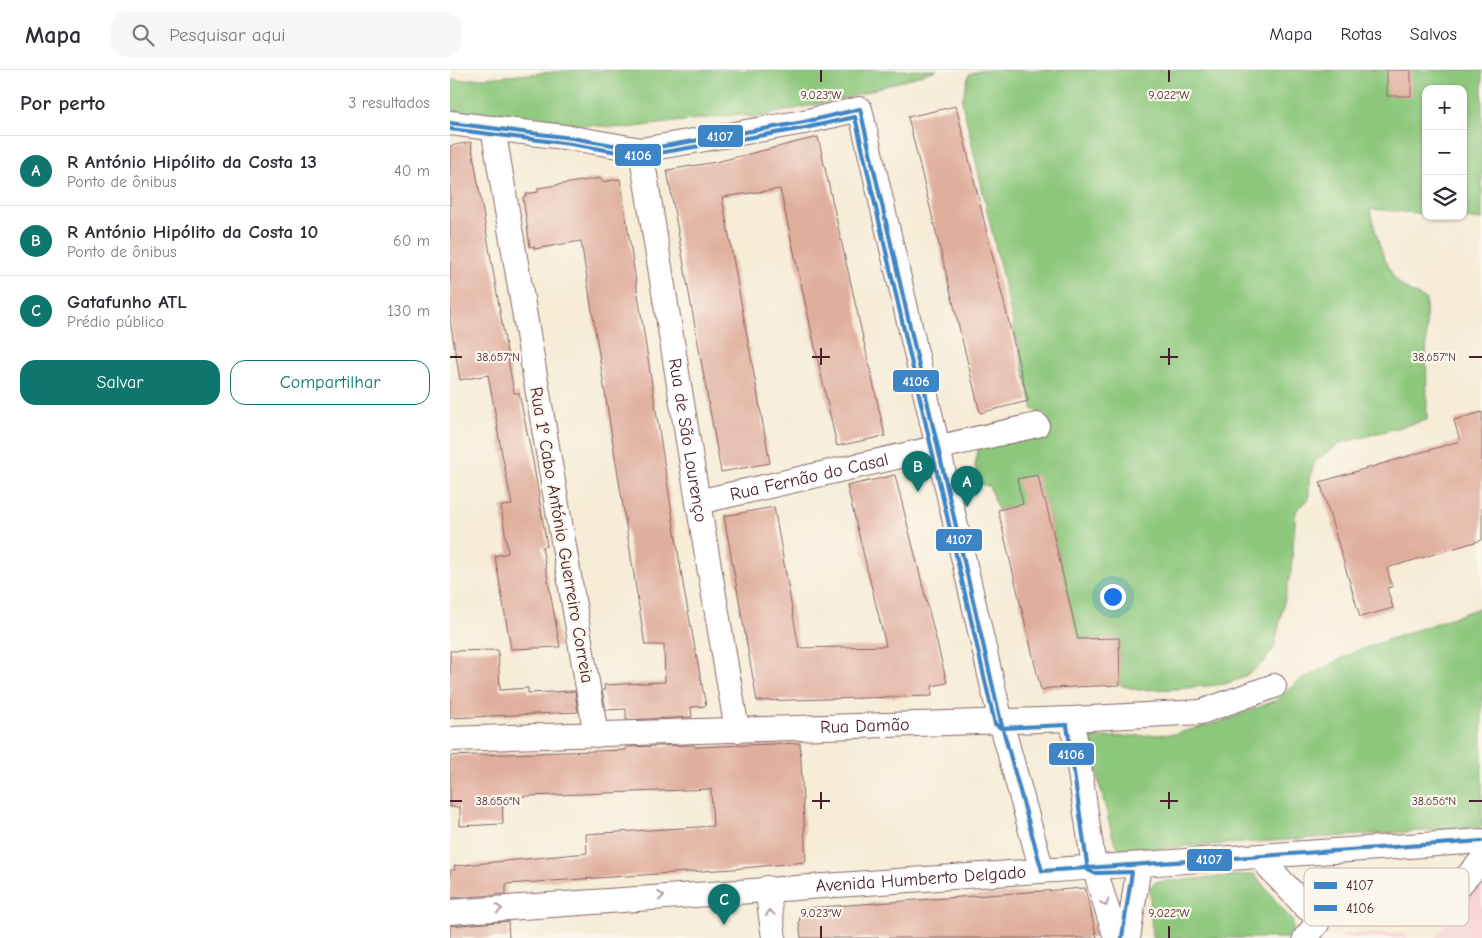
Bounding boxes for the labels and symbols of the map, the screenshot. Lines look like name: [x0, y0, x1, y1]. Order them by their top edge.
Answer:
text: 9.023°W: [800, 88, 842, 102]
text: 9.022°W: [1148, 88, 1190, 102]
line badge: 4107: [697, 124, 744, 148]
text: 4107: [707, 128, 734, 145]
line badge: 4106: [614, 143, 662, 167]
text: 4106: [624, 147, 652, 164]
text: 38.657°N: [476, 350, 520, 364]
text: 38.657°N: [1412, 350, 1456, 364]
street label: Rua de São Lourenço: [664, 357, 711, 524]
line badge: 4106: [892, 369, 940, 393]
text: 4106: [902, 373, 930, 390]
street label: Rua 1º Cabo António Guerreiro Correia: [525, 385, 598, 685]
street label: Rua Fernão do Casal: [728, 449, 890, 505]
pin: B: [902, 451, 934, 492]
pin: A: [951, 466, 983, 507]
line badge: 4107: [935, 528, 983, 552]
text: 4107: [946, 531, 973, 548]
your location: [1100, 584, 1126, 610]
street label: Rua Damão: [820, 714, 910, 738]
line badge: 4106: [1048, 742, 1095, 766]
text: 4106: [1057, 746, 1085, 763]
text: 38.656°N: [476, 794, 520, 808]
text: 38.656°N: [1412, 794, 1456, 808]
line badge: 4107: [1186, 848, 1233, 872]
text: 4107: [1196, 851, 1223, 868]
street label: Avenida Humberto Delgado: [815, 862, 1027, 897]
legend: [1304, 868, 1469, 926]
text: 4107: [1346, 877, 1374, 894]
pin: C: [708, 884, 740, 925]
one-way arrow: [657, 891, 665, 902]
one-way arrow: [1099, 898, 1109, 906]
text: 4106: [1346, 900, 1374, 917]
one-way arrow: [495, 903, 503, 914]
text: 9.023°W: [800, 906, 842, 920]
text: 9.022°W: [1148, 906, 1190, 920]
one-way arrow: [765, 909, 776, 917]

